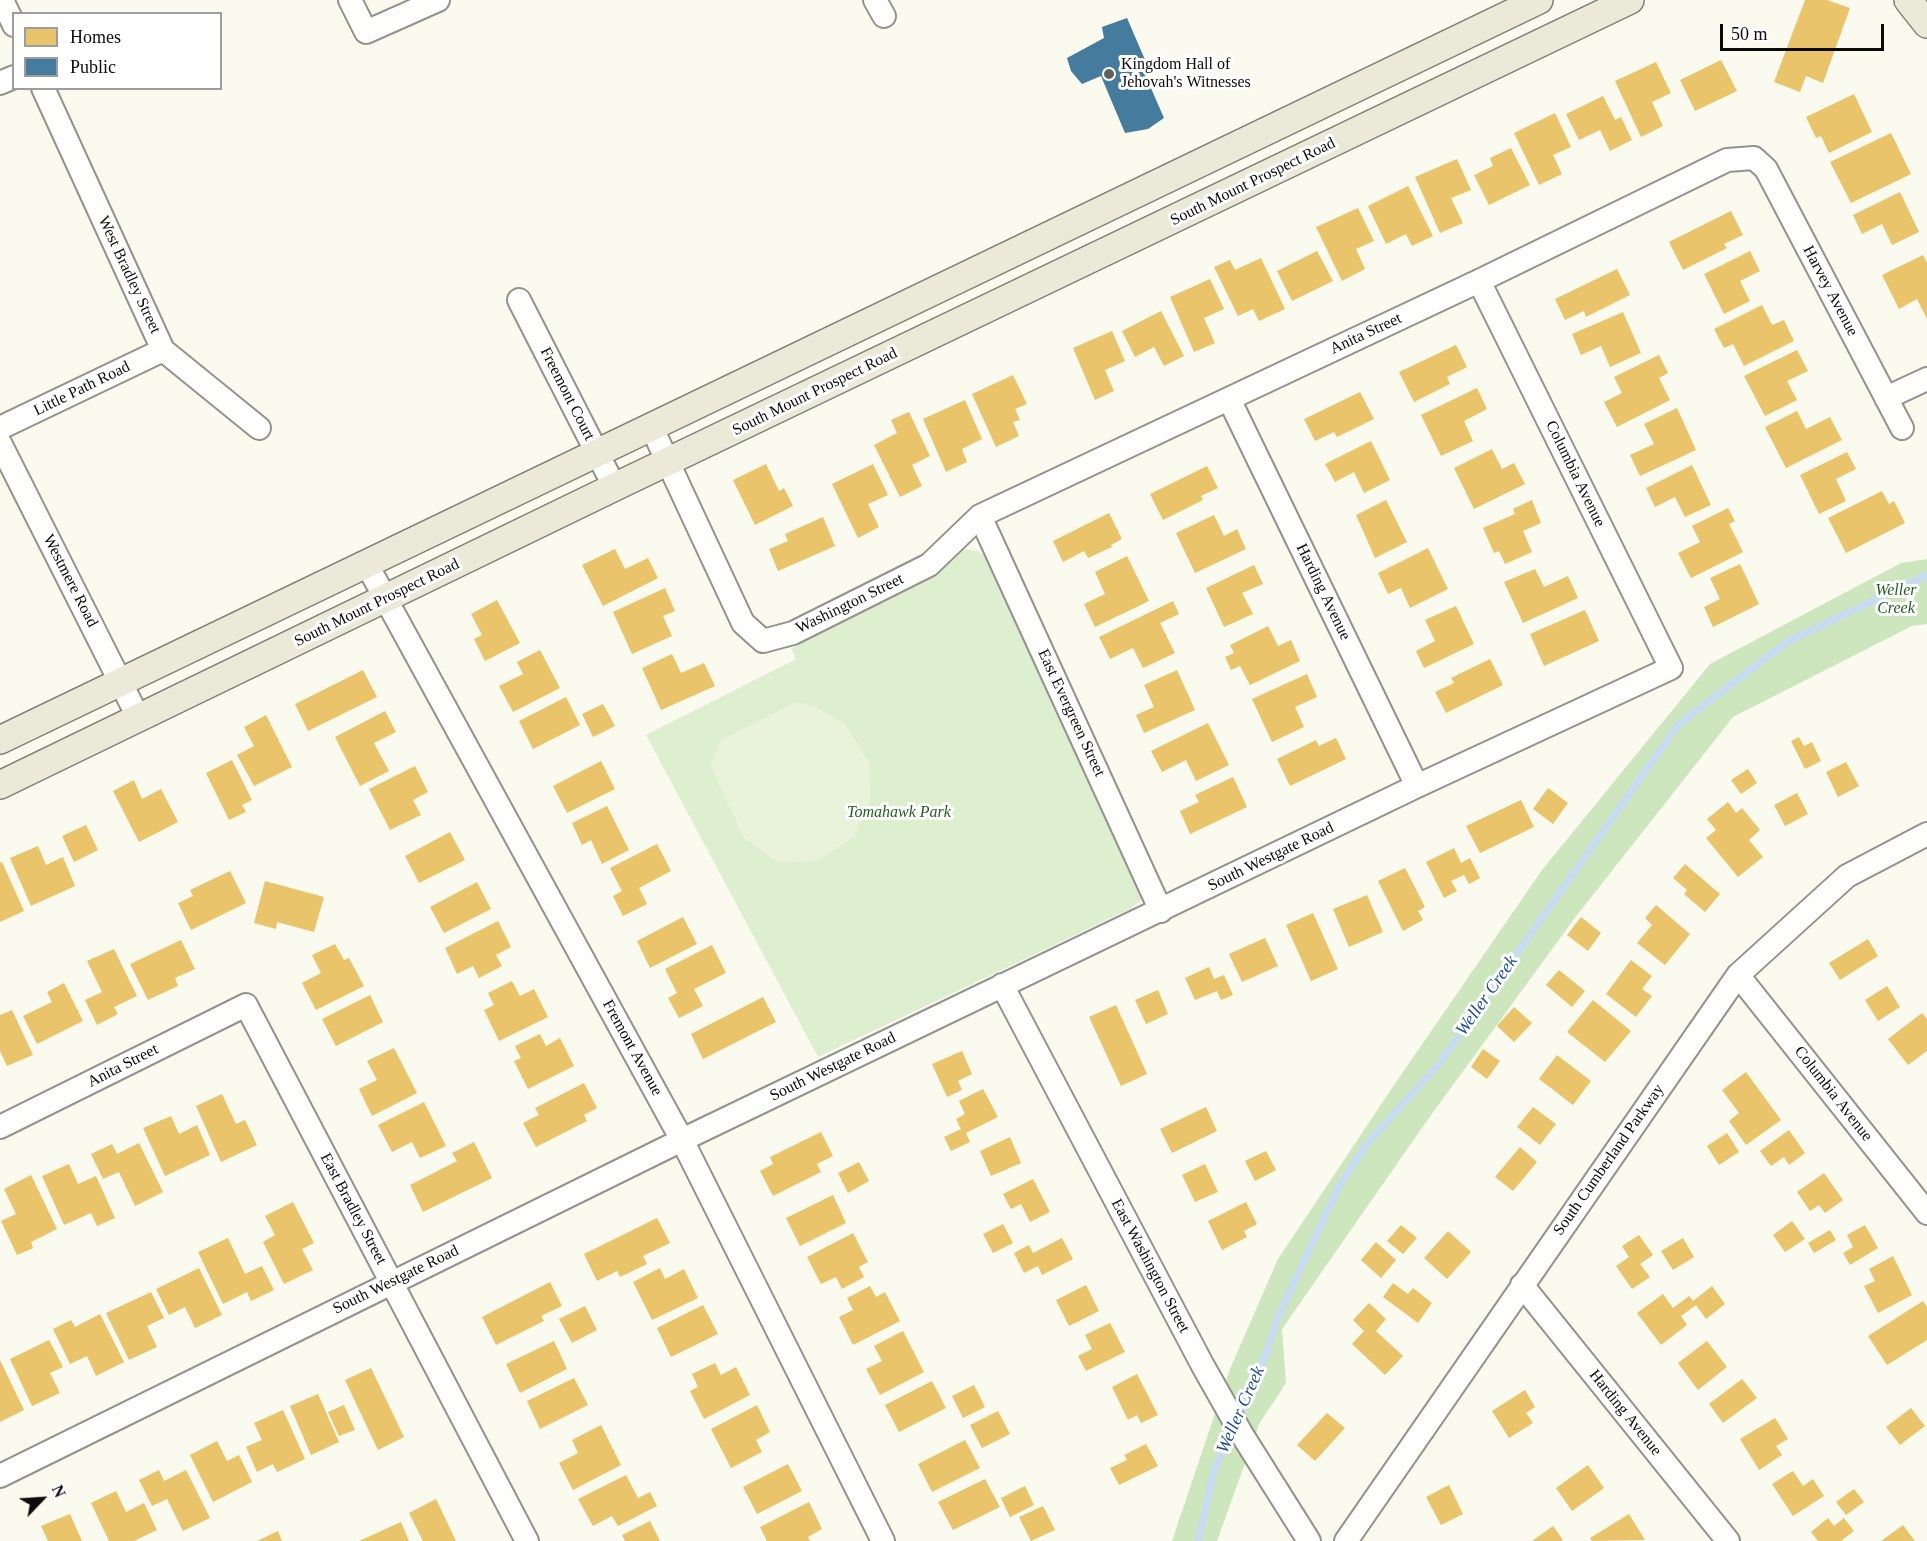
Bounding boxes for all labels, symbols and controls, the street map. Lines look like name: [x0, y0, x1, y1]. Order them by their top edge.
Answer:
legend: [12, 12, 222, 90]
scale bar: [1723, 12, 1886, 50]
text: 50 m: [1731, 24, 1768, 44]
text: Homes: [70, 27, 121, 47]
place label: Kingdom Hall of Jehovah's Witnesses: [1121, 55, 1251, 93]
text: Public: [70, 57, 116, 77]
marker: Kingdom Hall of Jehovah's Witnesses: [1102, 67, 1116, 81]
street label: South Mount Prospect Road: [1167, 134, 1339, 230]
street label: West Bradley Street: [93, 213, 165, 337]
street label: Harvey Avenue: [1798, 242, 1862, 340]
street label: Anita Street: [1327, 309, 1405, 359]
street label: Freemont Court: [535, 344, 599, 444]
street label: South Mount Prospect Road: [729, 344, 901, 440]
street label: Little Path Road: [31, 357, 133, 421]
street label: Columbia Avenue: [1541, 418, 1609, 530]
street label: Westmere Road: [38, 531, 102, 631]
street label: Harding Avenue: [1291, 541, 1355, 643]
street label: South Mount Prospect Road: [291, 555, 463, 651]
street label: Washington Street: [793, 570, 907, 638]
park label: Weller Creek: [1875, 581, 1917, 619]
street label: East Evergreen Street: [1033, 646, 1109, 780]
park label: Tomahawk Park: [847, 803, 951, 823]
street label: South Westgate Road: [1205, 818, 1337, 896]
water label: Weller Creek: [1451, 952, 1523, 1040]
street label: Fremont Avenue: [598, 997, 666, 1099]
street label: South Westgate Road: [767, 1028, 899, 1106]
street label: Anita Street: [84, 1040, 162, 1092]
street label: Columbia Avenue: [1790, 1043, 1876, 1145]
street label: South Cumberland Parkway: [1549, 1081, 1669, 1239]
street label: East Bradley Street: [316, 1150, 390, 1268]
street label: East Washington Street: [1107, 1196, 1193, 1336]
street label: South Westgate Road: [330, 1241, 462, 1319]
water label: Weller Creek: [1212, 1363, 1270, 1457]
street label: Harding Avenue: [1585, 1366, 1665, 1460]
north arrow: [12, 1469, 72, 1529]
text: N: [49, 1482, 69, 1500]

